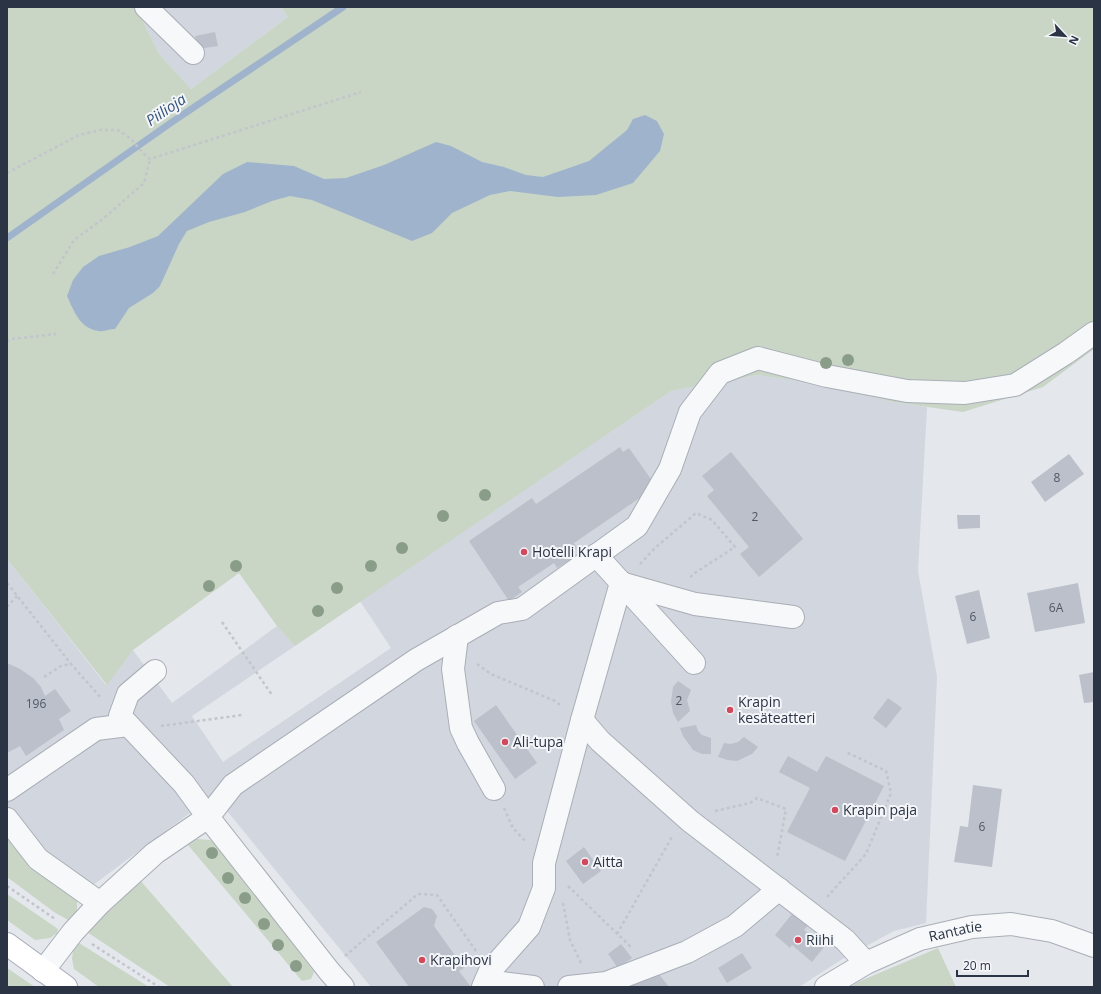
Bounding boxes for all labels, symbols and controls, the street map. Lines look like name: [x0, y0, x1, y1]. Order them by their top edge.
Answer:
north arrow: [1045, 16, 1085, 56]
text: N: [1066, 33, 1083, 48]
water label: Piilioja: [141, 88, 190, 130]
house number: 8: [1054, 469, 1061, 486]
house number: 2: [752, 508, 759, 525]
place label: Hotelli Krapi: [532, 542, 612, 561]
marker: Hotelli Krapi: [519, 547, 529, 557]
house number: 6A: [1049, 599, 1064, 616]
house number: 6: [970, 608, 977, 625]
house number: 2: [676, 692, 683, 709]
place label: Krapin kesäteatteri: [738, 692, 815, 727]
house number: 196: [26, 695, 46, 712]
marker: Krapin kesäteatteri: [725, 705, 735, 715]
place label: Ali-tupa: [513, 732, 563, 751]
marker: Ali-tupa: [500, 737, 510, 747]
place label: Krapin paja: [843, 800, 917, 819]
marker: Krapin paja: [830, 805, 840, 815]
house number: 6: [979, 818, 986, 835]
place label: Aitta: [593, 852, 623, 871]
marker: Aitta: [580, 857, 590, 867]
street label: Rantatie: [927, 916, 983, 946]
place label: Riihi: [806, 930, 834, 949]
marker: Riihi: [793, 935, 803, 945]
place label: Krapihovi: [430, 950, 492, 969]
scale bar: [957, 952, 1028, 978]
marker: Krapihovi: [417, 955, 427, 965]
text: 20 m: [963, 957, 991, 974]

